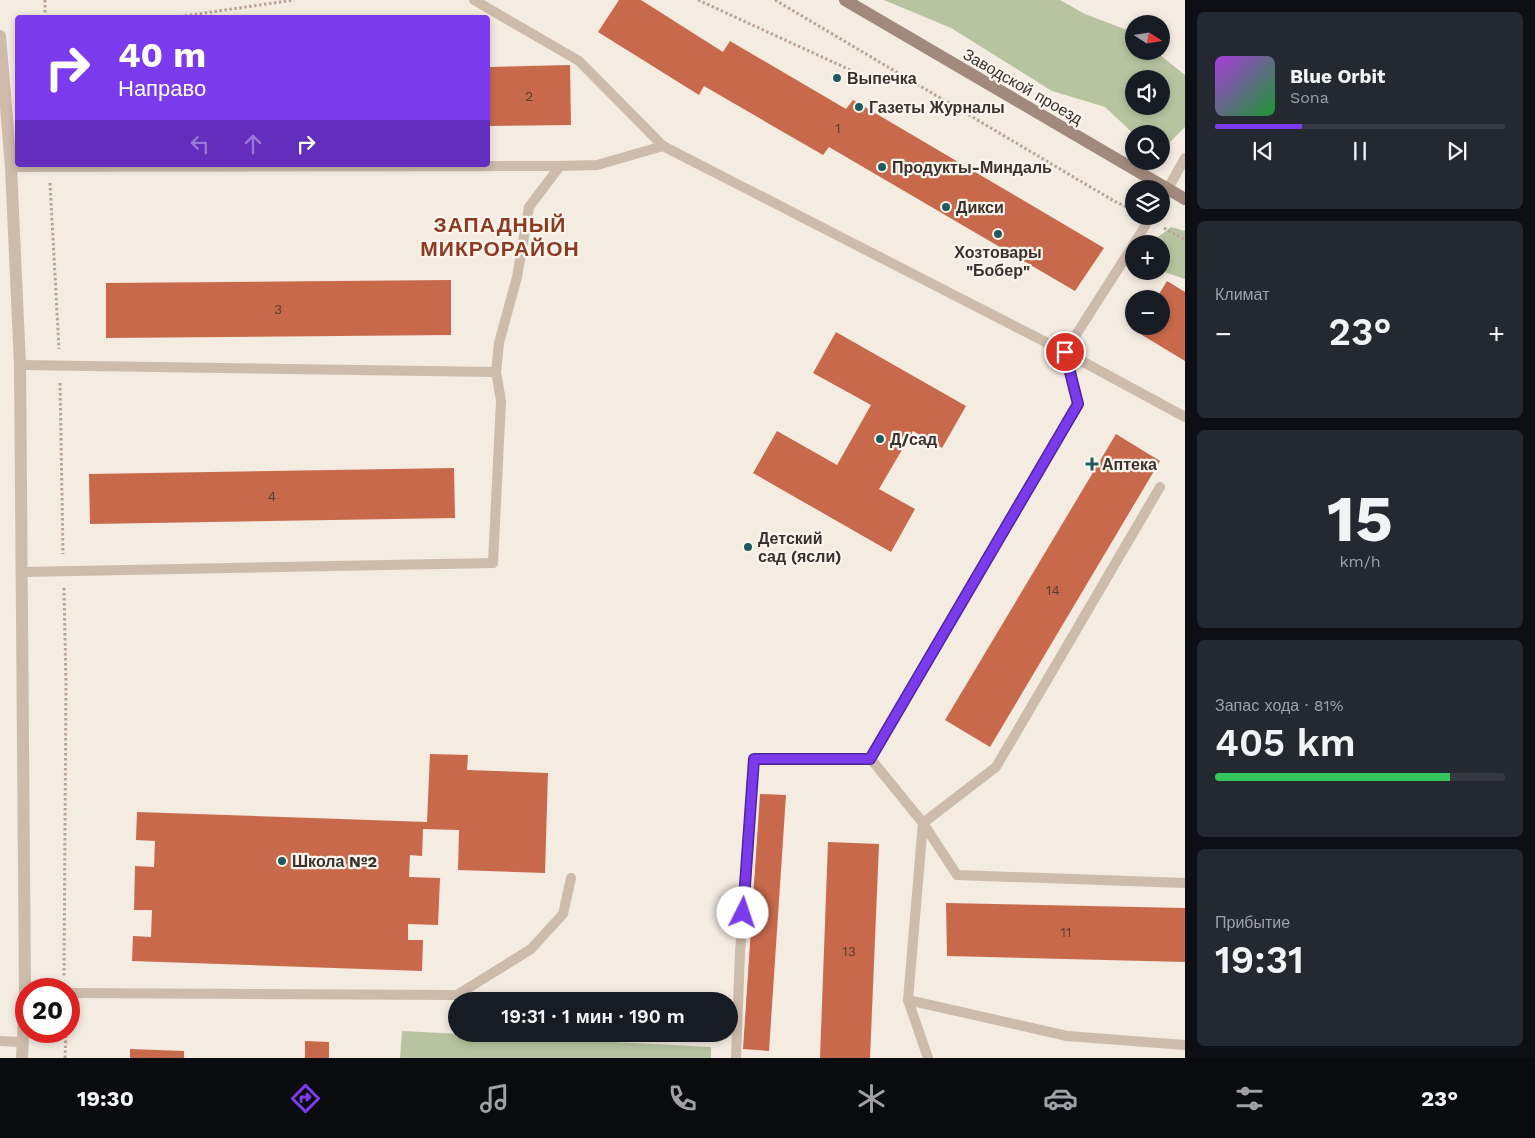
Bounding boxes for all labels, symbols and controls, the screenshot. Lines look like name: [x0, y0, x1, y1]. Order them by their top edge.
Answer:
north arrow: [1125, 15, 1170, 60]
map controls: [1125, 15, 1170, 335]
text: 40 m: [118, 34, 206, 76]
icon: right: [35, 35, 100, 100]
street label: Заводской проезд: [960, 45, 1086, 129]
text: Blue Orbit: [1290, 65, 1385, 88]
place label: Выпечка: [847, 69, 917, 88]
button: sound: [1125, 70, 1170, 115]
marker: Выпечка: [831, 72, 843, 84]
text: Направо: [118, 76, 206, 101]
house number: 2: [525, 88, 533, 104]
text: Sona: [1290, 88, 1329, 107]
place label: Газеты Журналы: [869, 98, 1005, 117]
marker: Газеты Журналы: [853, 101, 865, 113]
house number: 1: [835, 120, 841, 136]
button: search: [1125, 125, 1170, 170]
icon: left: [186, 130, 214, 158]
icon: ahead: [239, 130, 267, 158]
icon: right: [292, 130, 320, 158]
icon: previous: [1249, 137, 1277, 165]
icon: pause: [1346, 137, 1374, 165]
icon: next: [1443, 137, 1471, 165]
place label: Продукты-Миндаль: [892, 158, 1052, 177]
marker: Продукты-Миндаль: [876, 161, 888, 173]
button: layers: [1125, 180, 1170, 225]
place label: Дикси: [956, 198, 1004, 217]
marker: Дикси: [940, 201, 952, 213]
district label: ЗАПАДНЫЙ МИКРОРАЙОН: [420, 212, 580, 261]
marker: Хозтовары "Бобер": [992, 228, 1004, 240]
button: +: [1125, 235, 1170, 280]
place label: Хозтовары "Бобер": [954, 243, 1042, 280]
text: Климат: [1215, 285, 1269, 304]
button: −: [1125, 290, 1170, 335]
house number: 3: [274, 301, 282, 317]
text: 23°: [1328, 310, 1392, 354]
text: −: [1215, 317, 1232, 350]
text: +: [1488, 317, 1505, 350]
pin: [1044, 331, 1086, 373]
icon: arrive: [1051, 338, 1079, 366]
place label: Д/сад: [890, 430, 937, 449]
marker: Д/сад: [874, 433, 886, 445]
place label: Аптека: [1102, 455, 1157, 474]
marker: Аптека: [1086, 458, 1098, 470]
text: 15: [1327, 481, 1393, 557]
house number: 4: [268, 488, 276, 504]
place label: Детский сад (ясли): [758, 529, 841, 566]
marker: Детский сад (ясли): [742, 541, 754, 553]
text: km/h: [1339, 552, 1381, 571]
house number: 14: [1046, 582, 1060, 598]
text: Запас хода · 81%: [1215, 696, 1344, 715]
text: 405 km: [1215, 721, 1356, 765]
place label: Школа №2: [292, 852, 377, 871]
marker: Школа №2: [276, 855, 288, 867]
position arrow: [716, 886, 768, 938]
text: Прибытие: [1215, 913, 1290, 932]
house number: 11: [1061, 924, 1071, 940]
text: 19:31: [1215, 938, 1304, 982]
house number: 13: [842, 943, 856, 959]
speed limit sign: 20: [15, 978, 80, 1043]
text: 19:31 · 1 мин · 190 m: [501, 1005, 685, 1028]
icon: directions: [288, 1081, 323, 1116]
icon: music: [477, 1081, 512, 1116]
icon: phone: [665, 1081, 700, 1116]
icon: climate: [854, 1081, 889, 1116]
icon: car: [1043, 1081, 1078, 1116]
icon: filters: [1232, 1081, 1267, 1116]
text: 19:30: [77, 1086, 134, 1111]
text: 23°: [1421, 1086, 1458, 1111]

